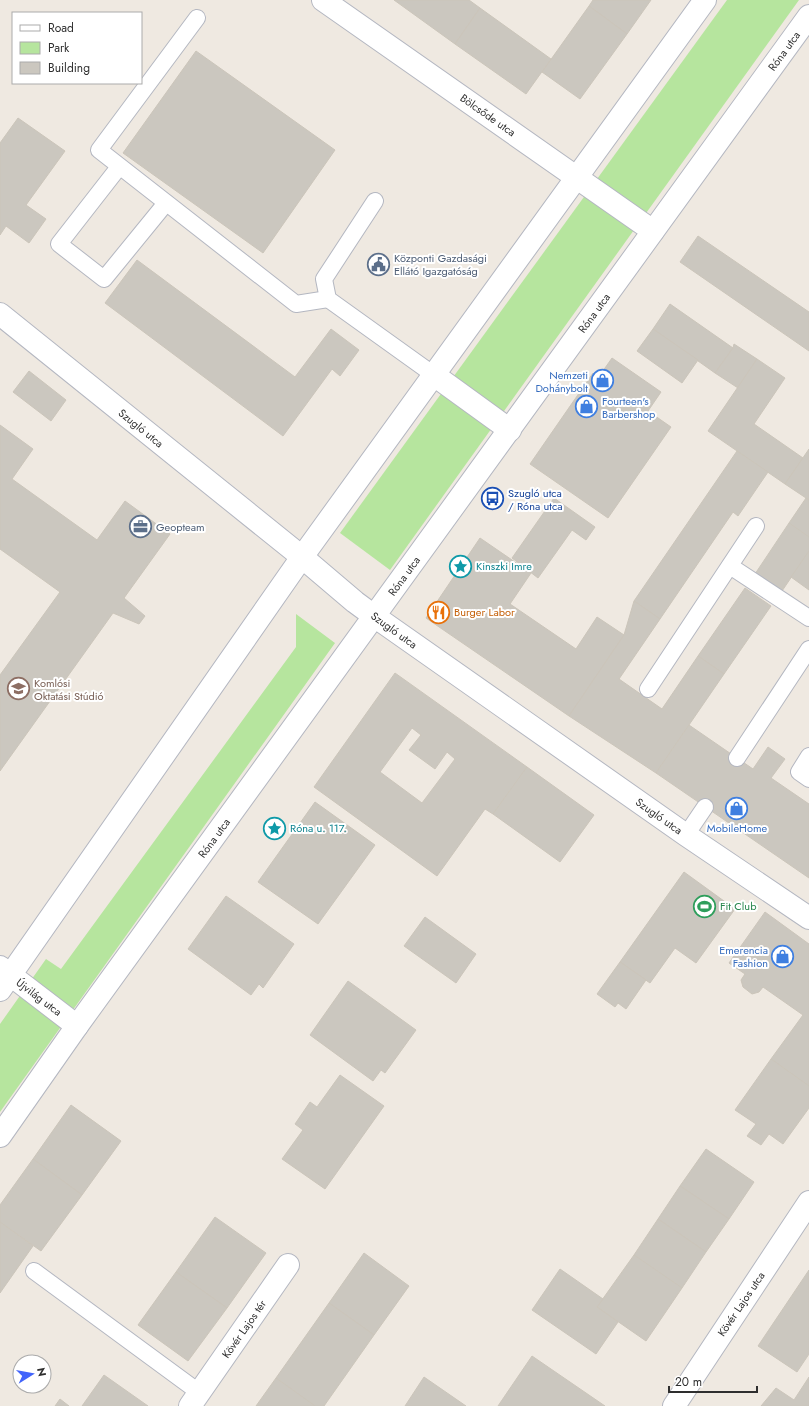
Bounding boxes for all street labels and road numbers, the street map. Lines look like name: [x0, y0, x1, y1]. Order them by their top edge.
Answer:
street label: Róna utca: [764, 28, 804, 74]
street label: Bölcsőde utca: [457, 90, 519, 140]
street label: Róna utca: [574, 290, 614, 336]
street label: Szugló utca: [115, 405, 167, 451]
street label: Róna utca: [384, 553, 424, 599]
street label: Szugló utca: [368, 608, 420, 652]
street label: Szugló utca: [632, 794, 686, 838]
street label: Róna utca: [194, 815, 234, 861]
street label: Újvilág utca: [13, 974, 65, 1020]
street label: Kövér Lajos utca: [713, 1269, 769, 1339]
street label: Kövér Lajos tér: [218, 1296, 270, 1361]

